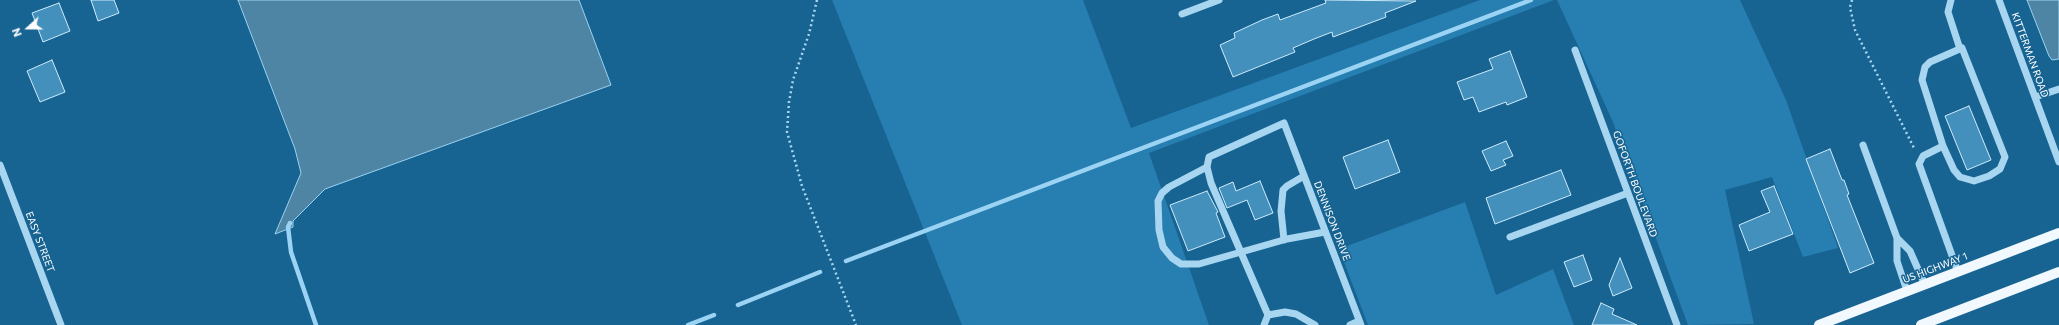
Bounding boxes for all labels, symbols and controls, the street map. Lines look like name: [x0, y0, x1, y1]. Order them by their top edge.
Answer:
north arrow: [8, 8, 48, 48]
street label: KITTERMAN ROAD: [2009, 11, 2051, 99]
text: N: [9, 26, 24, 39]
street label: GOFORTH BOULEVARD: [1610, 129, 1660, 239]
street label: DENNISON DRIVE: [1311, 179, 1353, 263]
street label: EASY STREET: [23, 210, 57, 274]
street label: US HIGHWAY 1: [1901, 250, 1969, 286]

